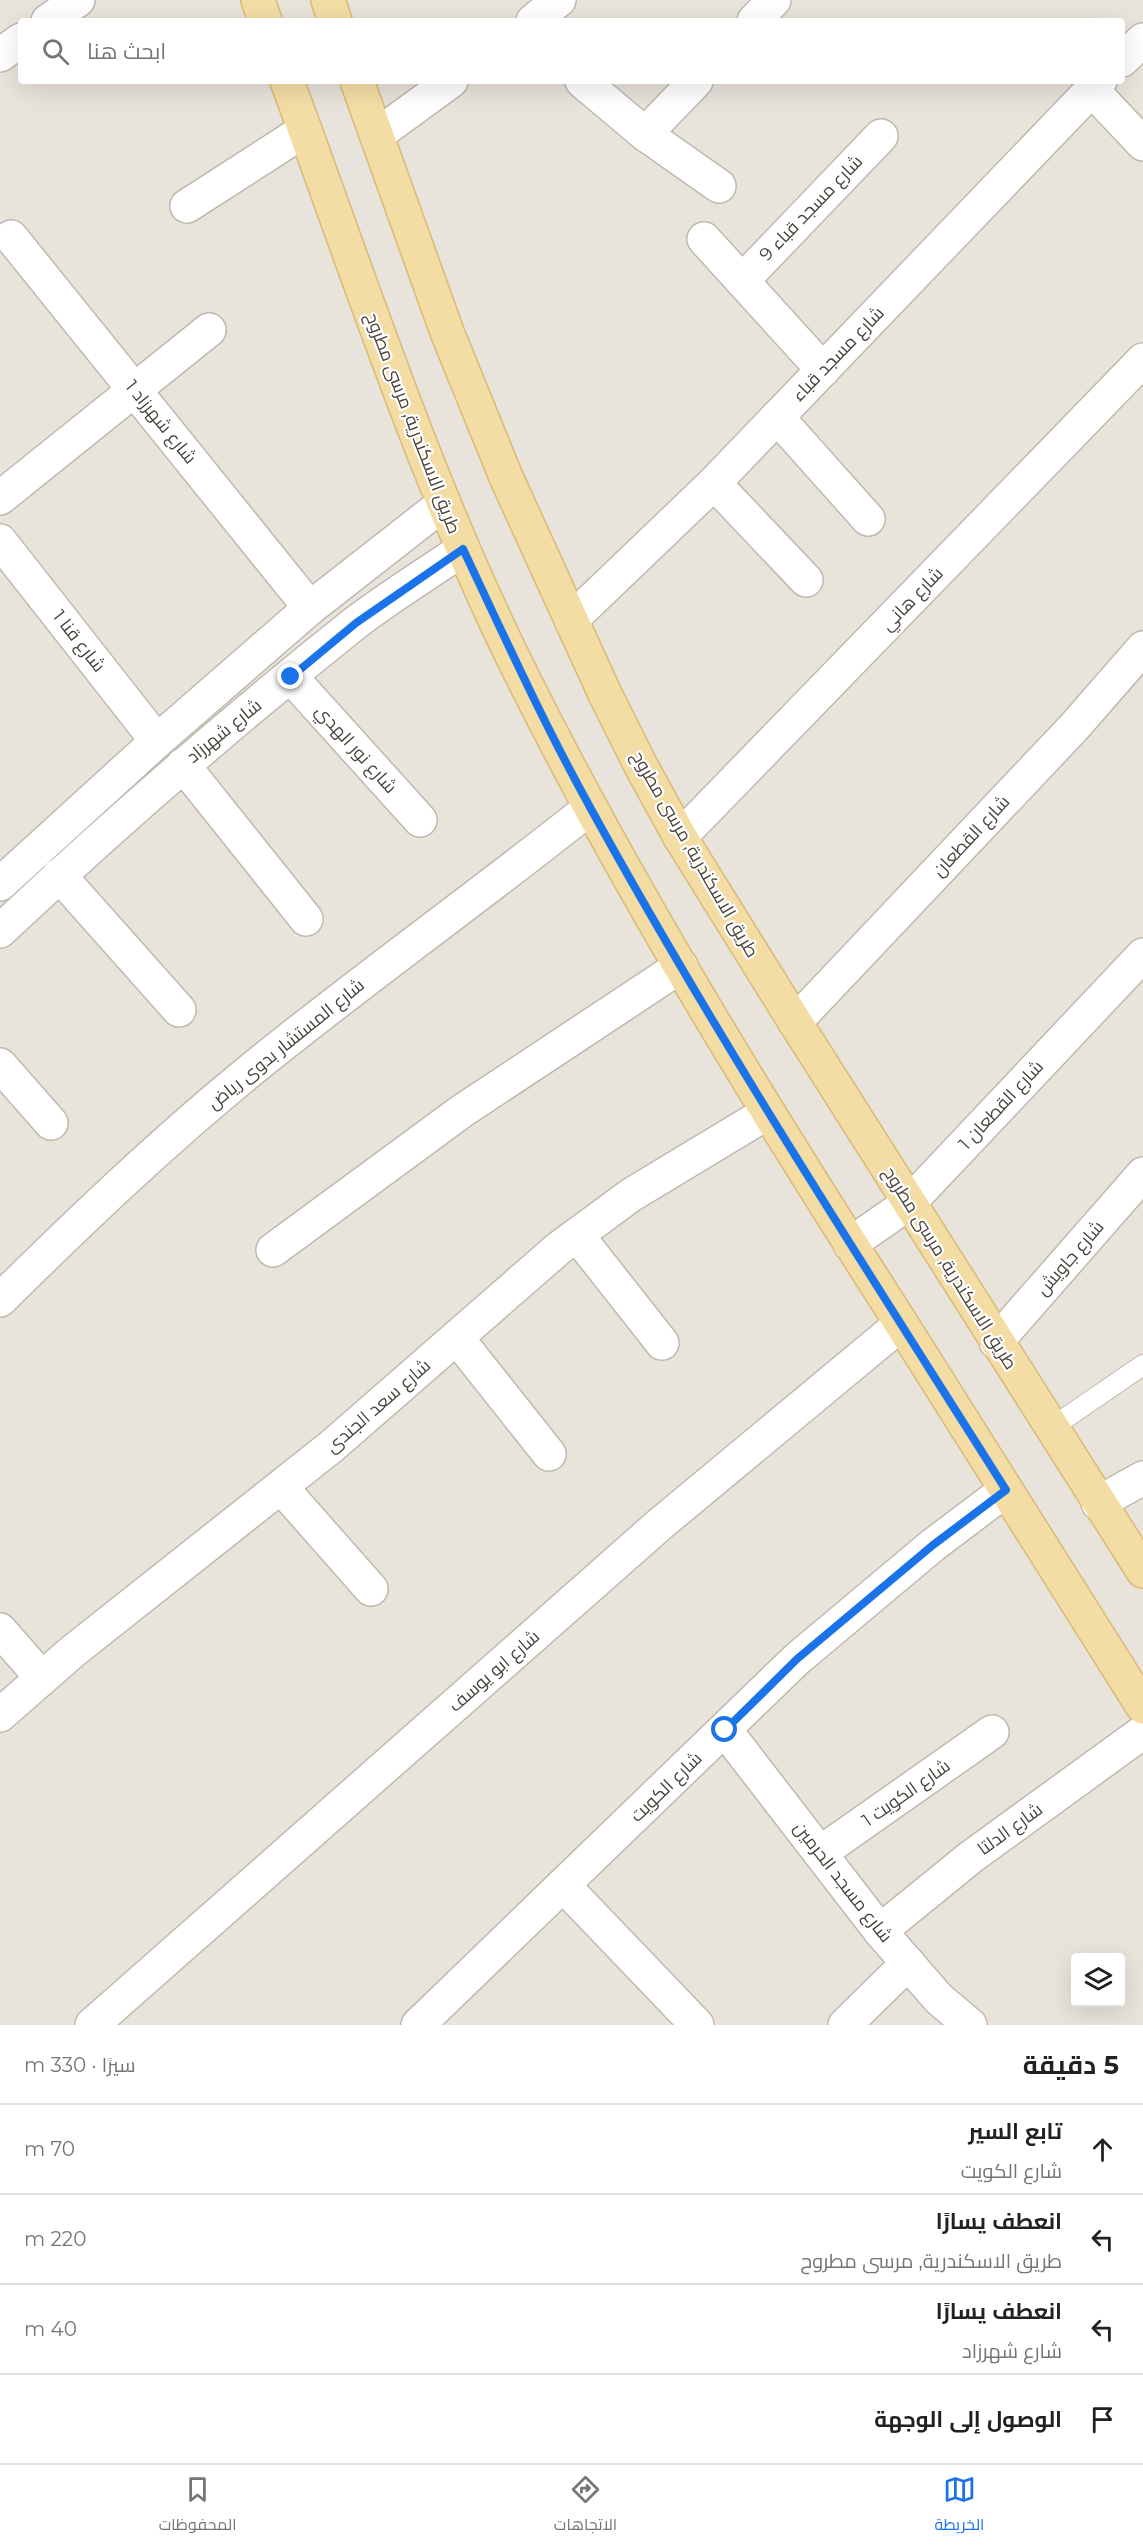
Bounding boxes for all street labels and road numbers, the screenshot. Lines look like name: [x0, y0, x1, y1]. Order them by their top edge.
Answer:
street label: شارع مسجد قباء 9: [755, 150, 868, 266]
street label: شارع مسجد قباء: [787, 302, 889, 407]
street label: طريق الاسكندرية, مرسى مطروح: [360, 309, 465, 537]
street label: شارع شهرزاد 1: [120, 376, 201, 469]
street label: شارع هاني: [876, 563, 950, 637]
street label: شارع قنا 1: [47, 606, 110, 677]
street label: شارع شهرزاد: [182, 694, 267, 769]
street label: شارع نور الهدي: [308, 700, 402, 800]
street label: طريق الاسكندرية, مرسى مطروح: [626, 747, 763, 962]
street label: شارع القطعان: [928, 791, 1015, 882]
street label: شارع المستشار بدوى رياض: [203, 974, 369, 1115]
street label: شارع القطعان 1: [954, 1056, 1049, 1155]
street label: طريق الاسكندرية, مرسى مطروح: [877, 1162, 1022, 1374]
street label: شارع جاويش: [1032, 1216, 1109, 1301]
street label: شارع سعد الجندى: [321, 1354, 436, 1458]
street label: شارع ابو يوسف: [444, 1625, 545, 1717]
street label: شارع الكويت: [626, 1747, 707, 1827]
street label: شارع الكويت 1: [858, 1755, 955, 1832]
street label: شارع الدلتا: [973, 1798, 1047, 1861]
street label: شارع مسجد الحرمين: [788, 1817, 897, 1947]

